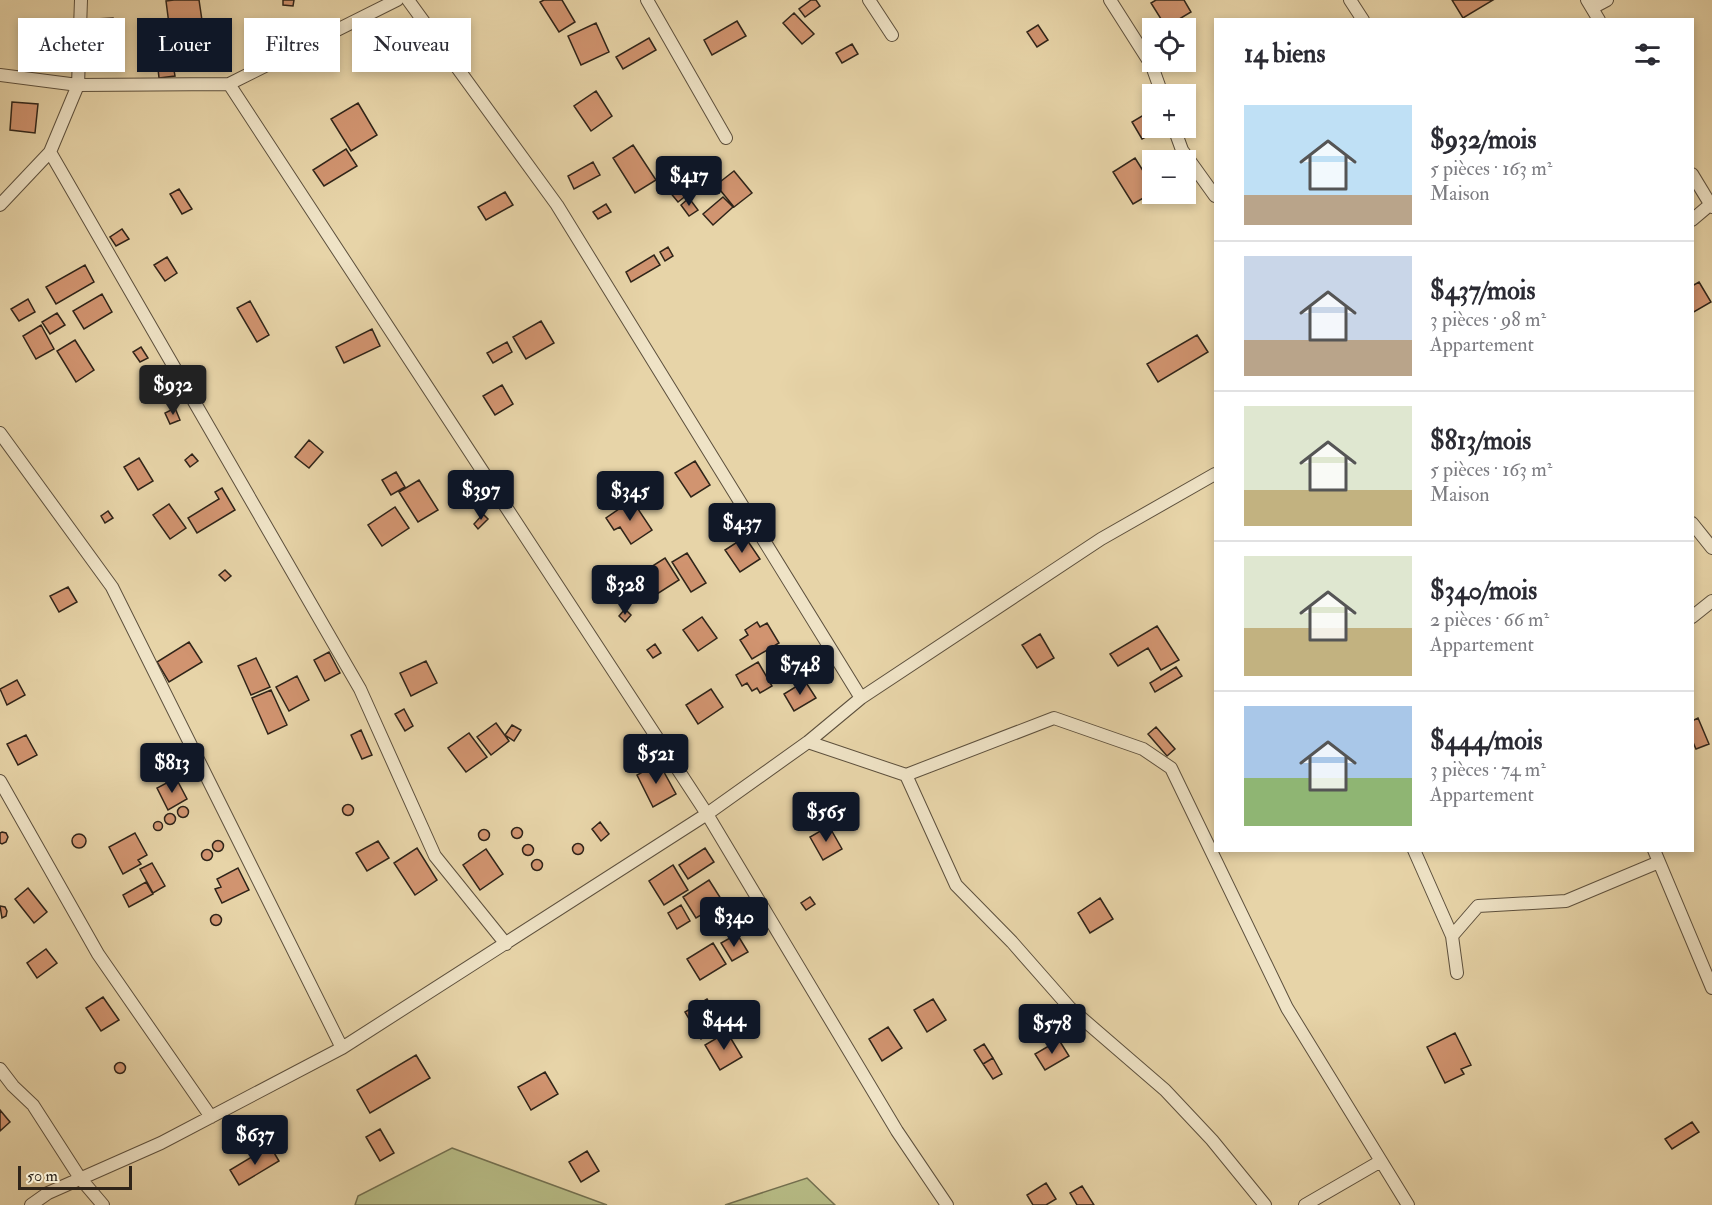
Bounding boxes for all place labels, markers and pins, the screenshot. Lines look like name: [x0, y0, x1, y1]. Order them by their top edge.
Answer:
pin: $417: [653, 156, 725, 207]
pin: $932: [137, 365, 209, 416]
pin: $397: [445, 470, 517, 521]
pin: $345: [594, 471, 666, 522]
pin: $437: [706, 503, 778, 554]
pin: $328: [589, 565, 661, 616]
pin: $748: [764, 645, 836, 696]
pin: $521: [620, 734, 692, 785]
pin: $813: [136, 743, 208, 794]
pin: $565: [790, 792, 862, 843]
pin: $340: [698, 897, 770, 948]
pin: $444: [688, 1000, 760, 1051]
pin: $578: [1016, 1004, 1088, 1055]
pin: $637: [219, 1115, 291, 1166]

